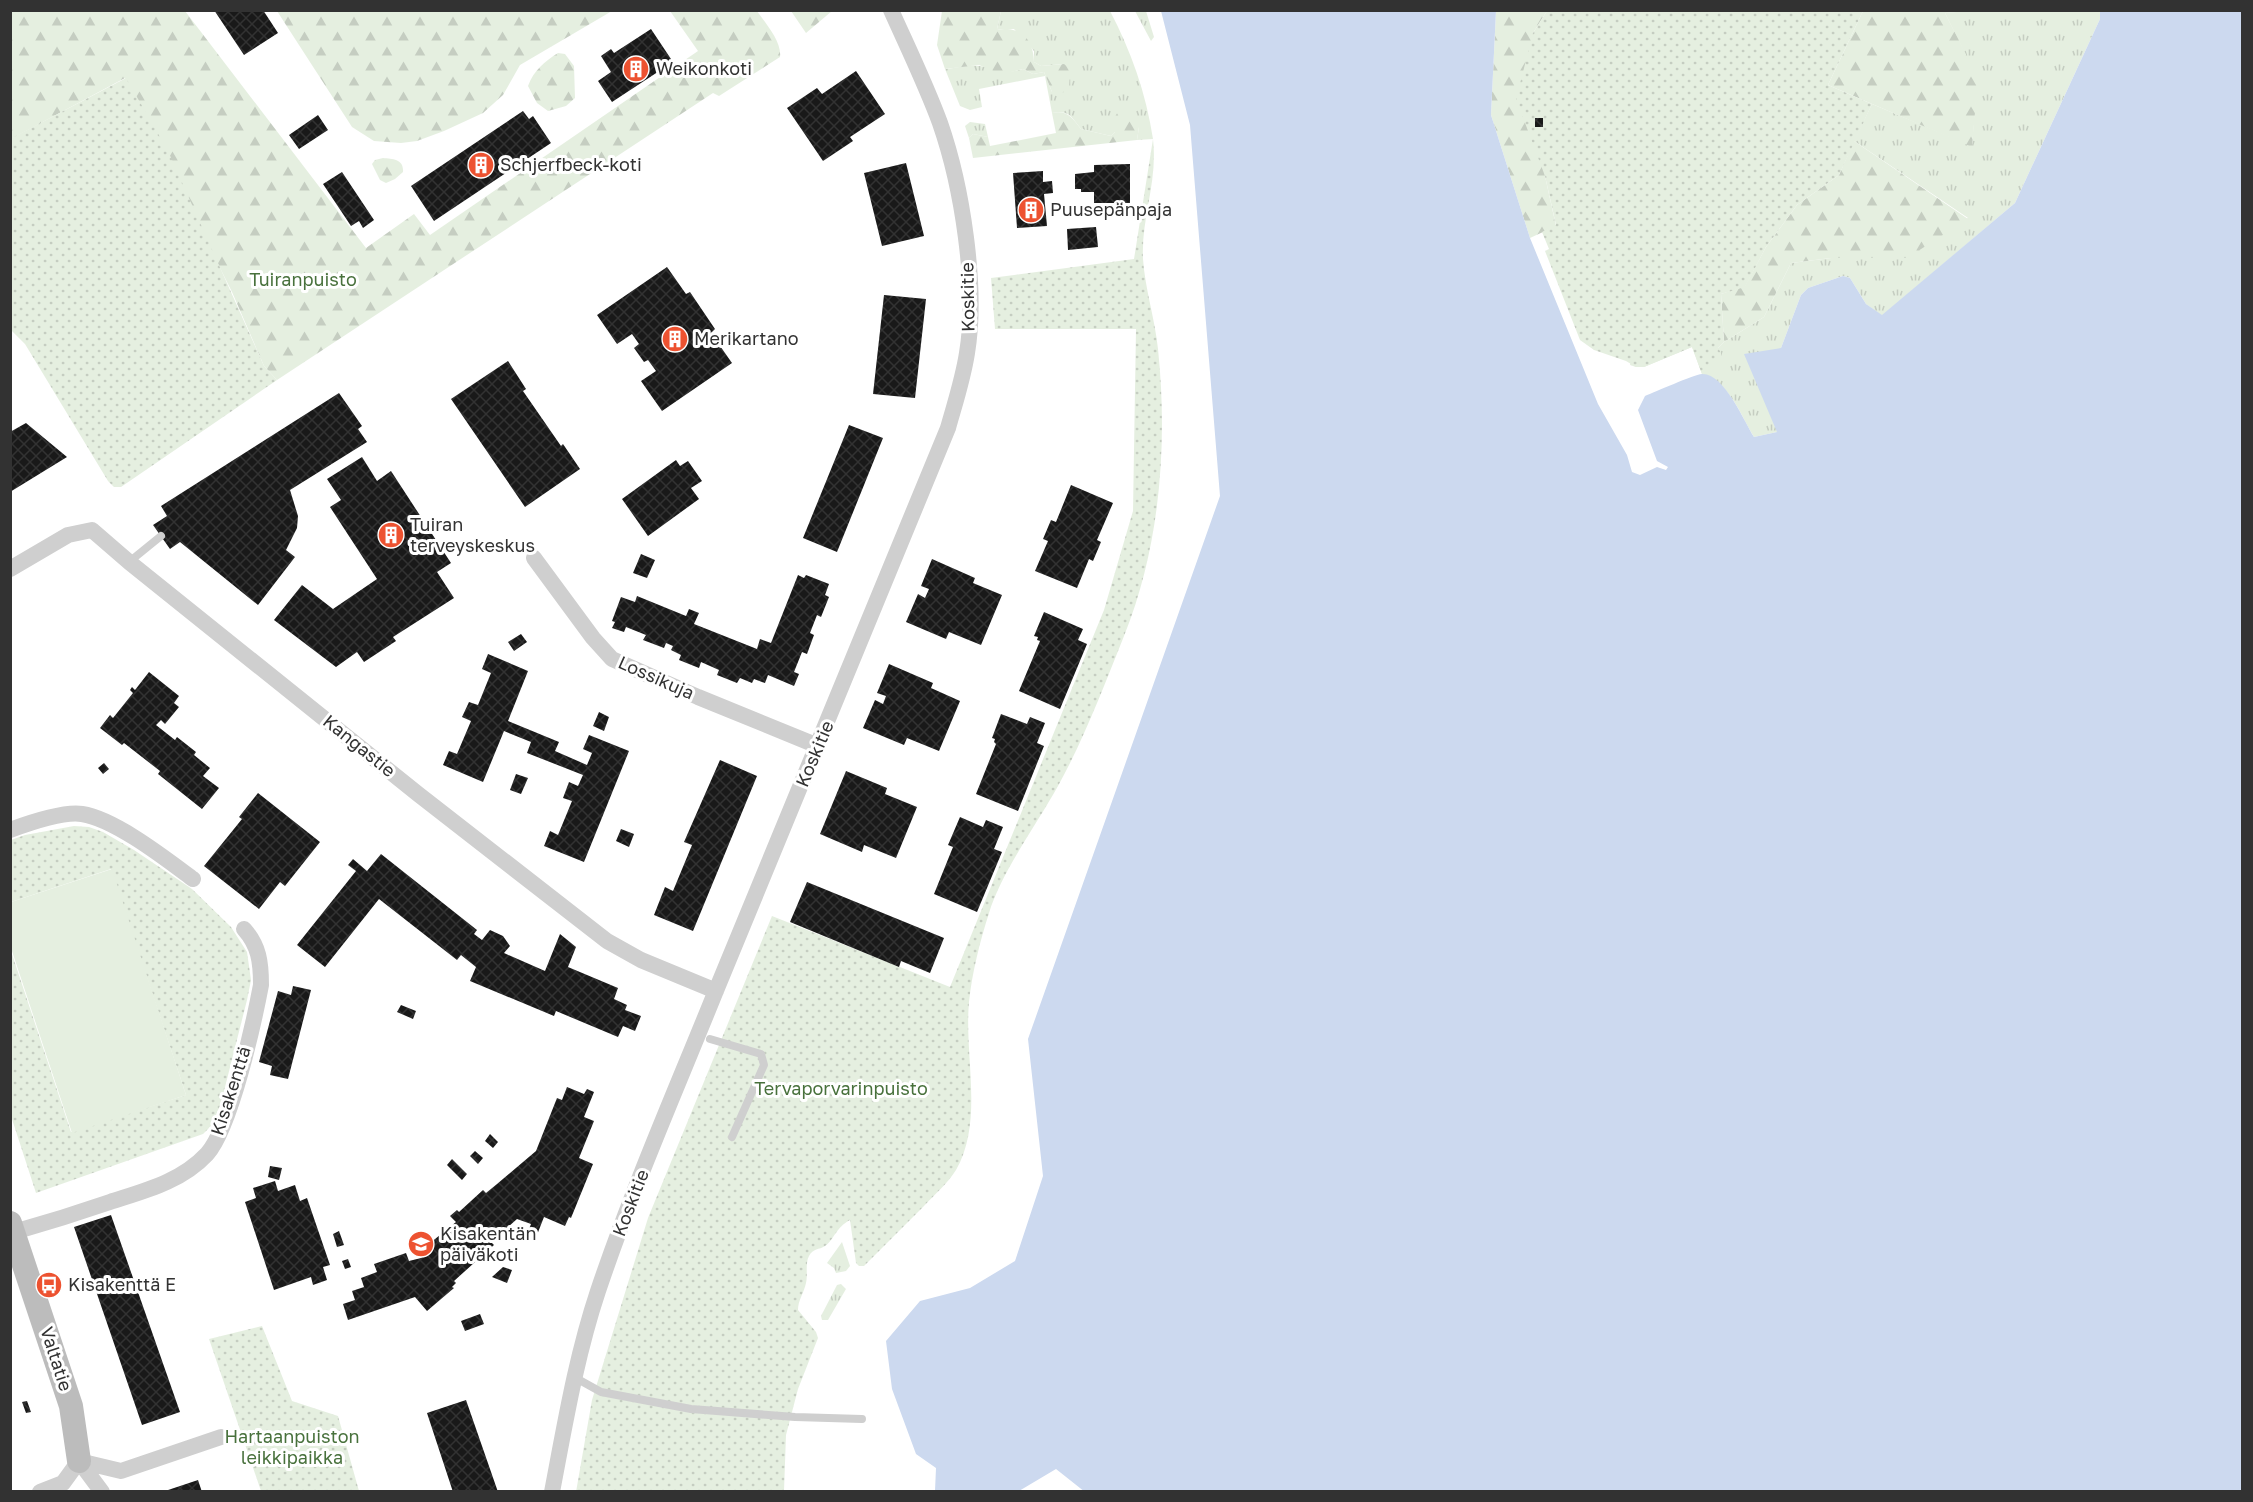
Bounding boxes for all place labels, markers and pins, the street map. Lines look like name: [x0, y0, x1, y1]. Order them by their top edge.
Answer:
building icon: Weikonkoti: [621, 54, 651, 84]
place label: Weikonkoti: [656, 57, 752, 79]
building icon: Schjerfbeck-koti: [466, 150, 496, 180]
place label: Schjerfbeck-koti: [500, 153, 642, 175]
building icon: Puusepänpaja: [1016, 195, 1046, 225]
place label: Puusepänpaja: [1050, 198, 1172, 220]
building icon: Merikartano: [660, 324, 690, 354]
place label: Merikartano: [694, 327, 799, 349]
place label: Tuiran terveyskeskus: [410, 513, 535, 556]
building icon: Tuiran terveyskeskus: [376, 520, 406, 550]
place label: Kisakentän päiväkoti: [440, 1222, 537, 1265]
school or university icon: Kisakentän päiväkoti: [406, 1229, 436, 1259]
bus stop icon: Kisakenttä E: [34, 1270, 64, 1300]
place label: Kisakenttä E: [68, 1273, 176, 1295]

